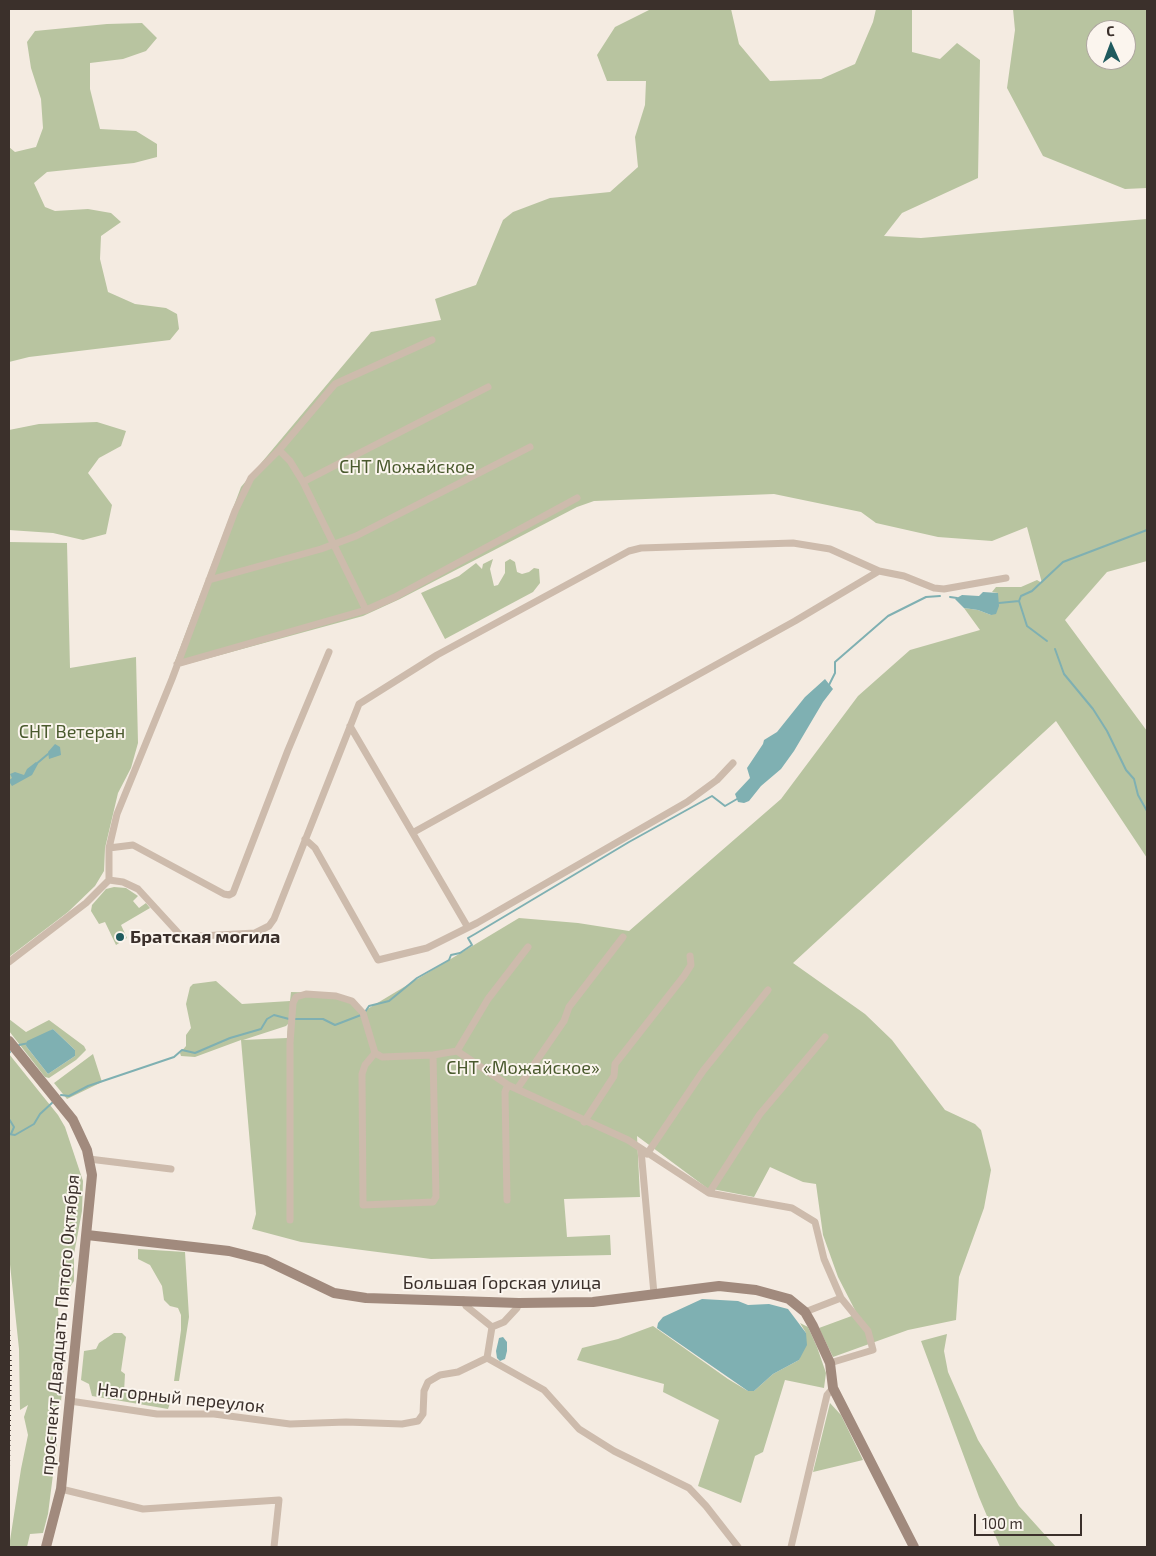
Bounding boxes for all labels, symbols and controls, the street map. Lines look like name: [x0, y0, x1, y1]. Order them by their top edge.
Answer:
north arrow: [1086, 20, 1136, 70]
text: С: [1106, 22, 1115, 39]
park label: СНТ Можайское: [339, 456, 475, 478]
park label: СНТ Ветеран: [19, 721, 125, 743]
place label: Братская могила: [130, 926, 280, 948]
marker: Братская могила: [114, 931, 126, 943]
park label: СНТ «Можайское»: [446, 1057, 600, 1079]
street label: проспект Двадцать Пятого Октября: [36, 1173, 84, 1477]
street label: Большая Горская улица: [403, 1272, 601, 1294]
street label: Нагорный переулок: [96, 1378, 266, 1418]
scale bar: [976, 1504, 1084, 1536]
text: 100 m: [982, 1514, 1023, 1532]

